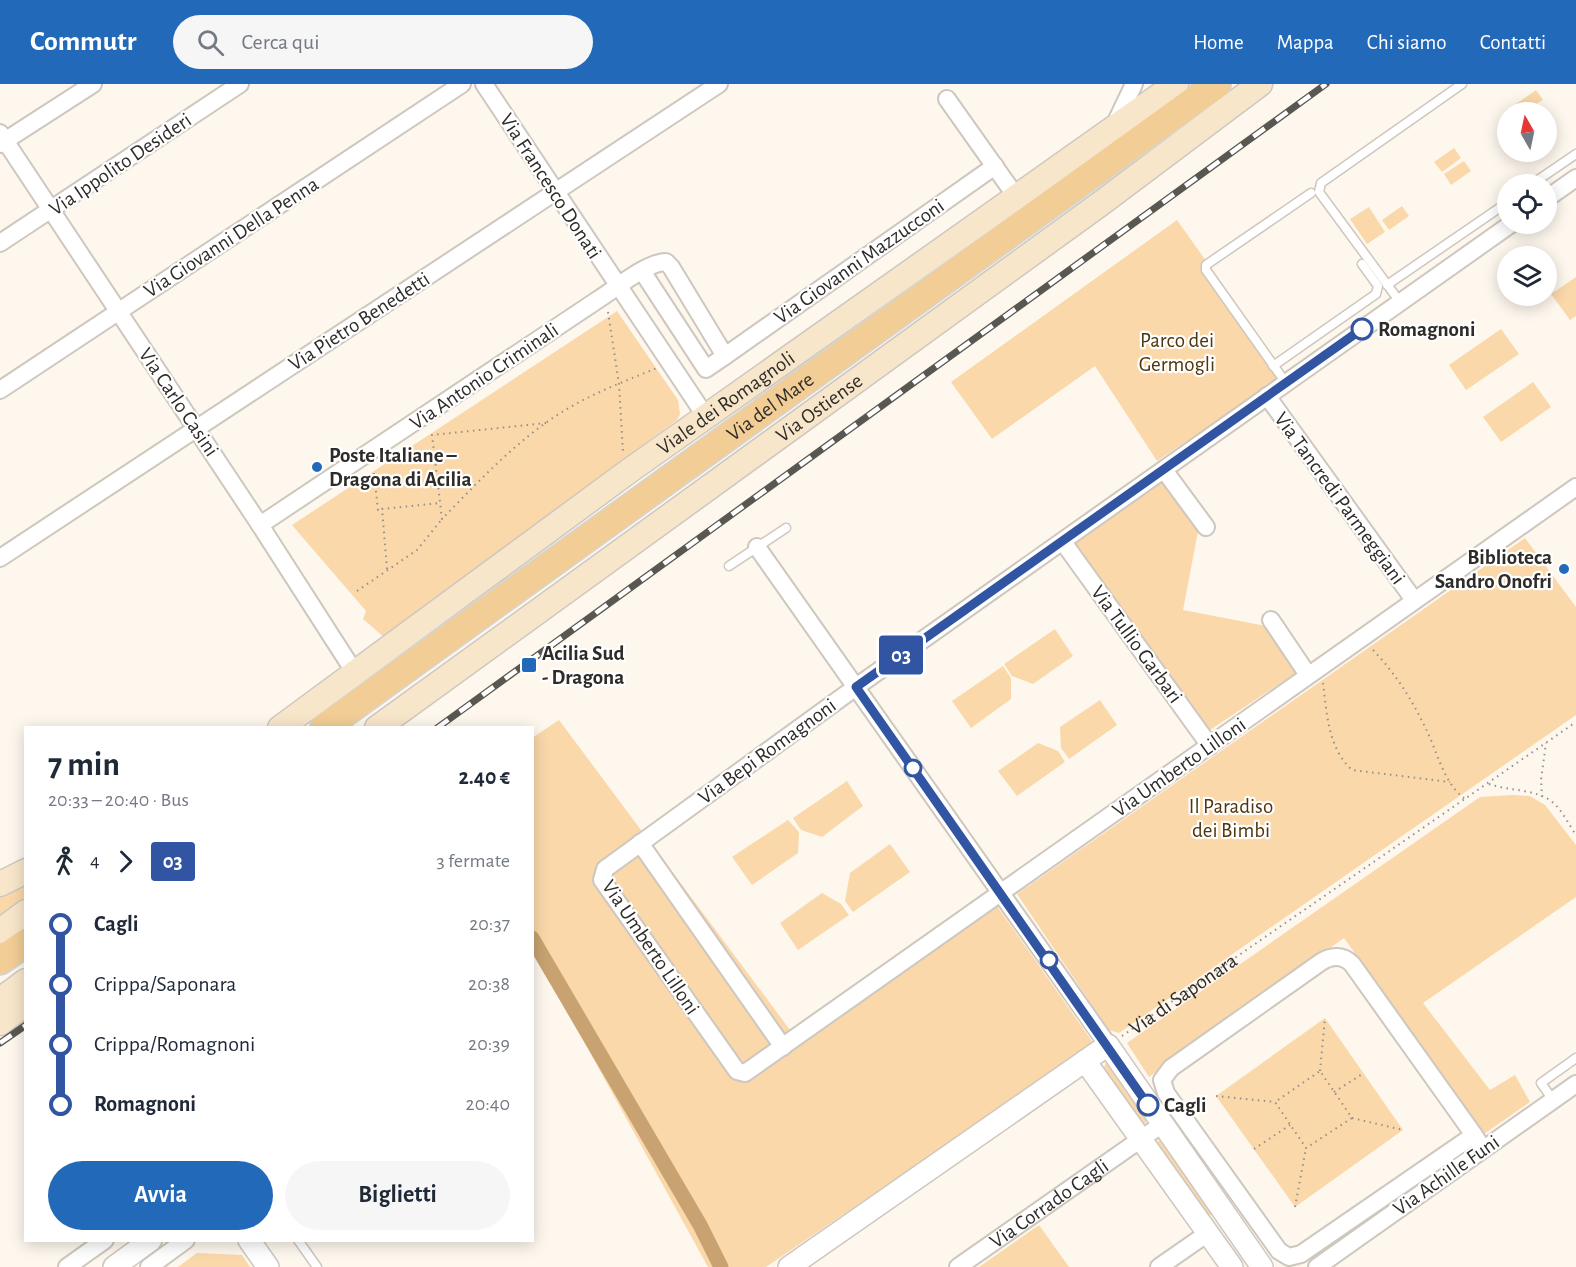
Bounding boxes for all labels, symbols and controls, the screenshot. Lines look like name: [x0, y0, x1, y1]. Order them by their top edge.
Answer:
search box: [173, 15, 593, 69]
icon: search: [194, 26, 227, 59]
text: Commutr: [30, 28, 137, 56]
text: Cerca qui: [242, 31, 320, 53]
text: Home: [1193, 32, 1244, 53]
text: Mappa: [1277, 32, 1334, 53]
text: Chi siamo: [1367, 32, 1447, 53]
text: Contatti: [1480, 32, 1546, 53]
north arrow: [1497, 102, 1557, 162]
map controls: [1497, 102, 1557, 306]
street label: Via Ippolito Desideri: [45, 109, 195, 220]
street label: Via Francesco Donati: [496, 110, 605, 263]
street label: Via Giovanni Della Penna: [140, 173, 323, 302]
button: locate: [1497, 174, 1557, 234]
street label: Via Giovanni Mazzucconi: [770, 195, 948, 328]
button: layers: [1497, 246, 1557, 306]
street label: Via Pietro Benedetti: [285, 268, 433, 375]
marker: Romagnoni: [1351, 318, 1373, 340]
street label: Via Antonio Criminali: [406, 319, 562, 434]
place label: Romagnoni: [1378, 319, 1475, 340]
park label: Parco dei Germogli: [1139, 330, 1215, 375]
street label: Via Carlo Casini: [135, 344, 222, 460]
street label: Viale dei Romagnoli: [653, 347, 799, 459]
street label: Via del Mare: [723, 368, 818, 445]
street label: Via Ostiense: [772, 370, 866, 446]
street label: Via Tancredi Parmeggiani: [1270, 408, 1409, 588]
place label: Poste Italiane – Dragona di Acilia: [329, 445, 472, 490]
marker: Poste Italiane – Dragona di Acilia: [310, 460, 324, 474]
place label: Biblioteca Sandro Onofri: [1435, 547, 1552, 592]
marker: Biblioteca Sandro Onofri: [1557, 562, 1571, 576]
street label: Via Tullio Garbari: [1087, 582, 1186, 707]
line badge: 03: [874, 636, 928, 674]
place label: Acilia Sud - Dragona: [542, 643, 625, 688]
text: 03: [891, 645, 911, 666]
marker: Acilia Sud - Dragona: [520, 656, 538, 674]
street label: Via Bepi Romagnoni: [695, 695, 840, 808]
street label: Via Umberto Lilloni: [1109, 714, 1250, 821]
text: 7 min: [48, 749, 120, 782]
unlabelled marker: [904, 759, 922, 777]
text: 2.40 €: [458, 766, 510, 788]
text: 20:33 – 20:40 · Bus: [48, 790, 189, 810]
park label: Il Paradiso dei Bimbi: [1189, 796, 1273, 841]
icon: walk: [48, 845, 81, 878]
icon: forward: [109, 845, 142, 878]
text: 4: [90, 851, 100, 871]
text: 03: [163, 851, 183, 872]
text: 3 fermate: [437, 851, 510, 871]
street label: Via Umberto Lilloni: [598, 876, 703, 1018]
text: Cagli: [94, 913, 138, 935]
text: 20:37: [469, 914, 510, 934]
street label: Via di Saponara: [1125, 950, 1241, 1039]
unlabelled marker: [1040, 951, 1058, 969]
text: Crippa/Saponara: [94, 973, 237, 995]
text: 20:38: [468, 974, 510, 994]
text: Crippa/Romagnoni: [94, 1033, 255, 1055]
text: 20:39: [468, 1034, 510, 1054]
text: Romagnoni: [94, 1093, 196, 1115]
text: 20:40: [466, 1094, 510, 1114]
marker: Cagli: [1137, 1094, 1159, 1116]
place label: Cagli: [1164, 1095, 1206, 1116]
street label: Via Achille Funi: [1389, 1131, 1503, 1220]
street label: Via Corrado Cagli: [986, 1155, 1112, 1252]
button: Avvia: [48, 1161, 273, 1230]
button: Biglietti: [285, 1161, 510, 1230]

